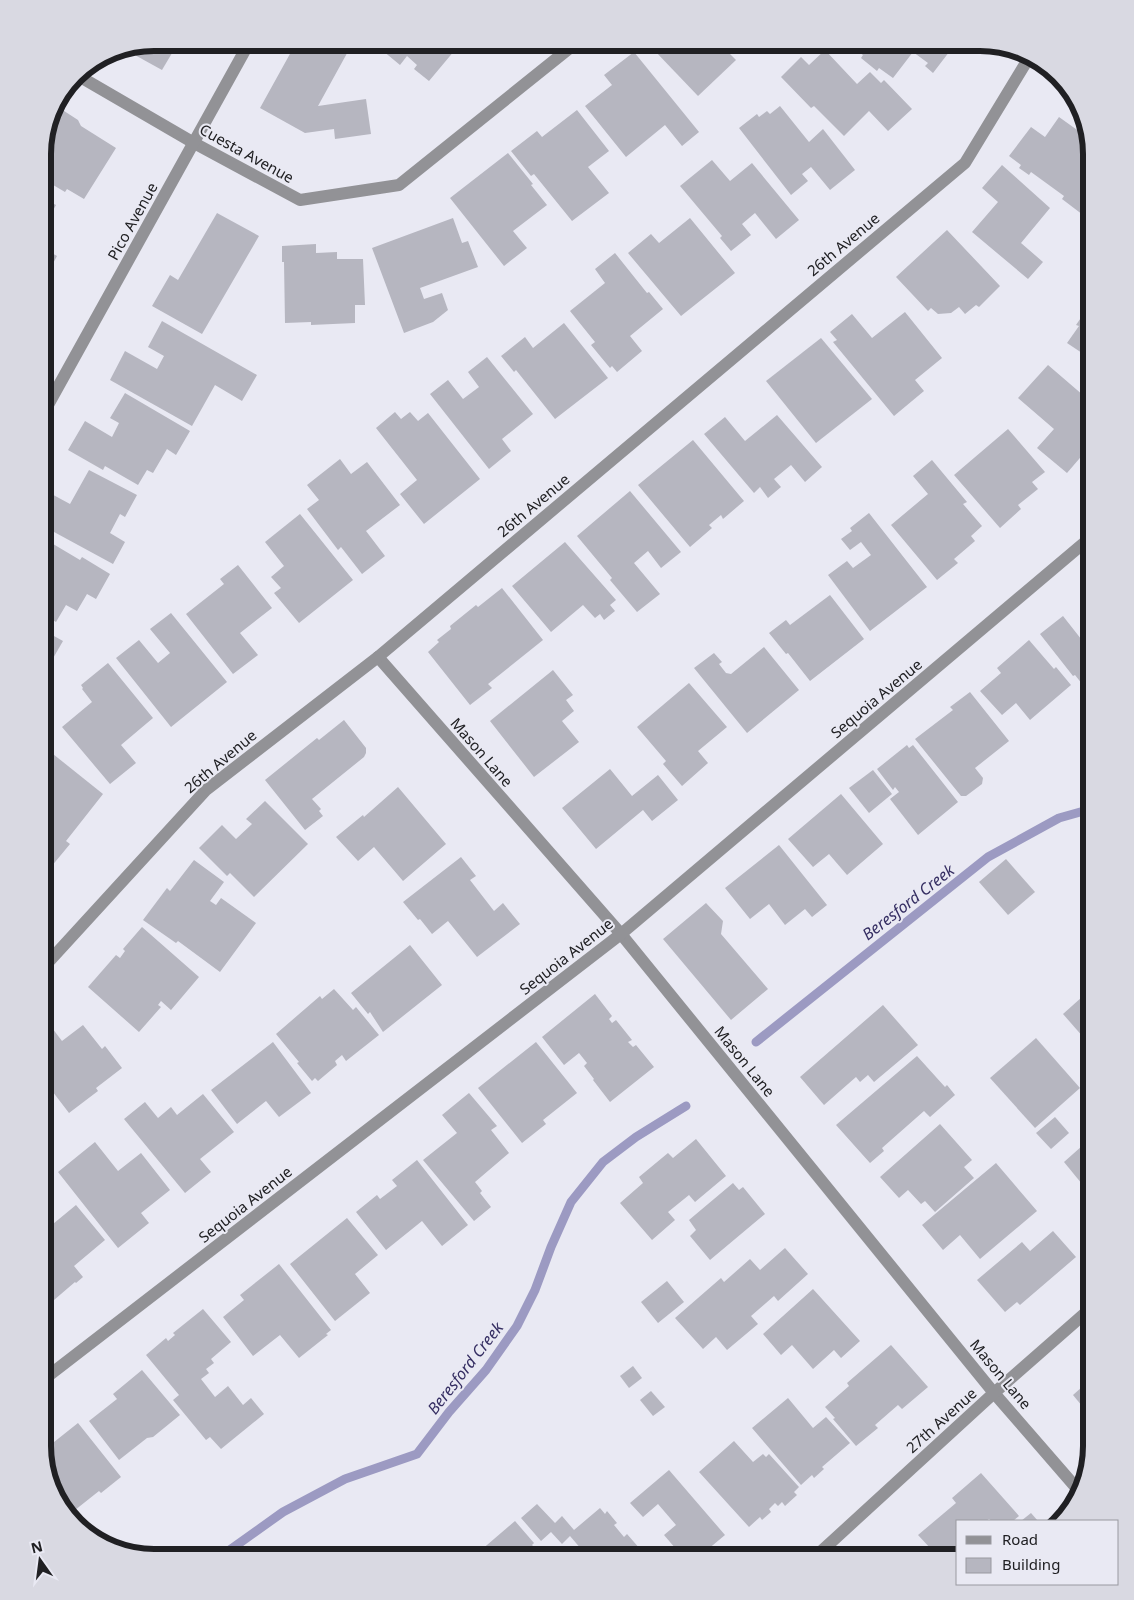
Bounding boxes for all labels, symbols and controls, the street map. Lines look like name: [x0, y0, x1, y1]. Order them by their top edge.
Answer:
street label: Cuesta Avenue: [196, 119, 298, 187]
street label: Pico Avenue: [102, 179, 162, 263]
street label: 26th Avenue: [803, 208, 883, 280]
street label: 26th Avenue: [493, 469, 573, 541]
street label: Sequoia Avenue: [826, 654, 926, 742]
street label: Mason Lane: [446, 713, 518, 791]
street label: 26th Avenue: [180, 725, 260, 797]
water label: Beresford Creek: [857, 858, 960, 945]
street label: Sequoia Avenue: [515, 913, 617, 999]
street label: Mason Lane: [710, 1021, 780, 1101]
street label: Sequoia Avenue: [194, 1161, 296, 1247]
water label: Beresford Creek: [422, 1316, 509, 1419]
street label: Mason Lane: [966, 1335, 1036, 1413]
street label: 27th Avenue: [901, 1383, 981, 1457]
legend: [956, 1520, 1119, 1585]
text: Road: [1002, 1529, 1038, 1549]
north arrow: [15, 1535, 65, 1585]
text: N: [29, 1536, 45, 1557]
text: Building: [1002, 1554, 1060, 1574]

